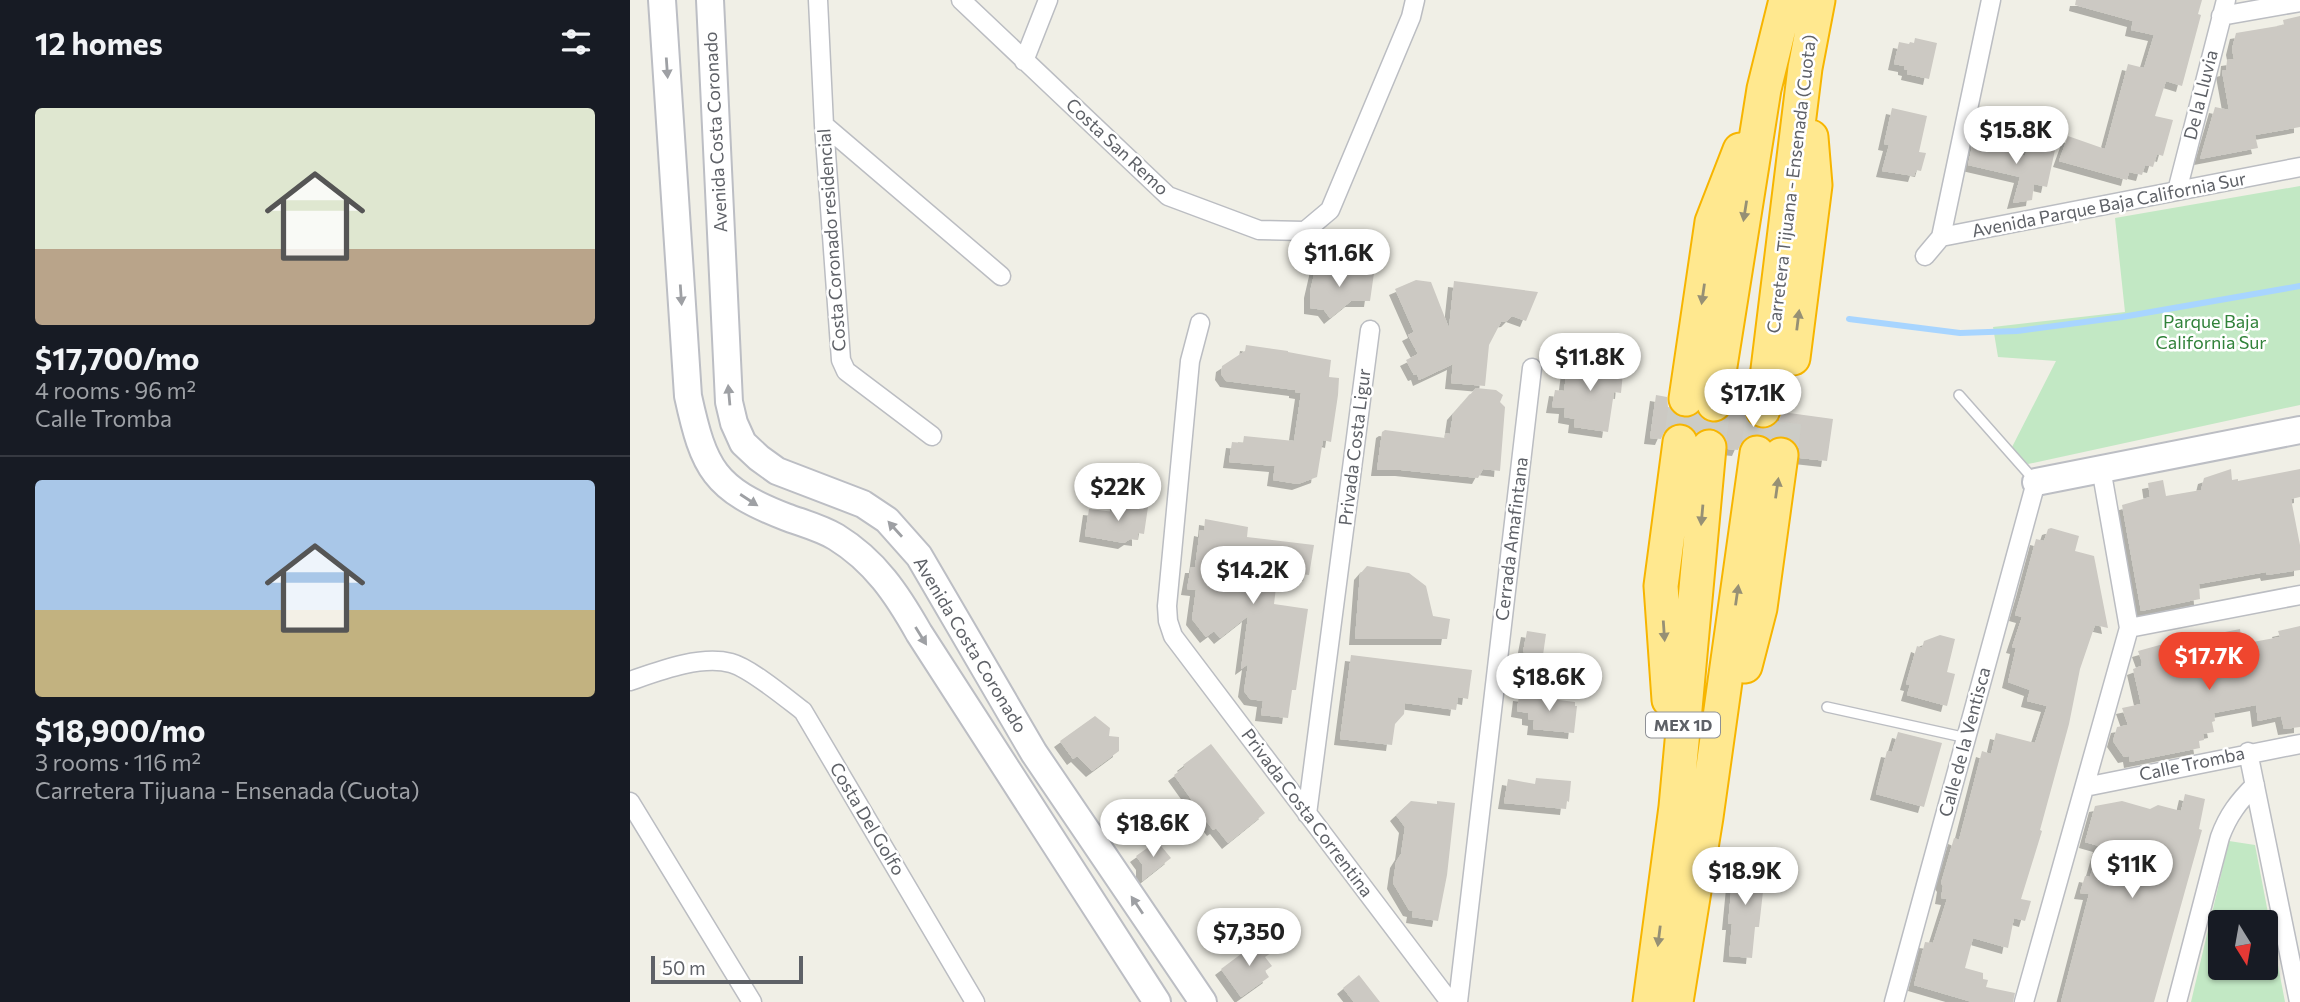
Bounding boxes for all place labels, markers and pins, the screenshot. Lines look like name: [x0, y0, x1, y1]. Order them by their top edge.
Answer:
pin: $15.8K: [1959, 106, 2073, 166]
pin: $11.6K: [1282, 230, 1396, 289]
pin: $11.8K: [1533, 334, 1647, 393]
pin: $17.1K: [1696, 370, 1810, 429]
pin: $22K: [1077, 463, 1159, 523]
pin: $14.2K: [1196, 546, 1310, 606]
pin: $17.7K: [2152, 632, 2266, 692]
pin: $18.6K: [1492, 654, 1606, 713]
pin: $18.6K: [1096, 800, 1210, 859]
pin: $11K: [2091, 841, 2173, 900]
pin: $18.9K: [1688, 848, 1802, 907]
pin: $7,350: [1192, 908, 1306, 968]

